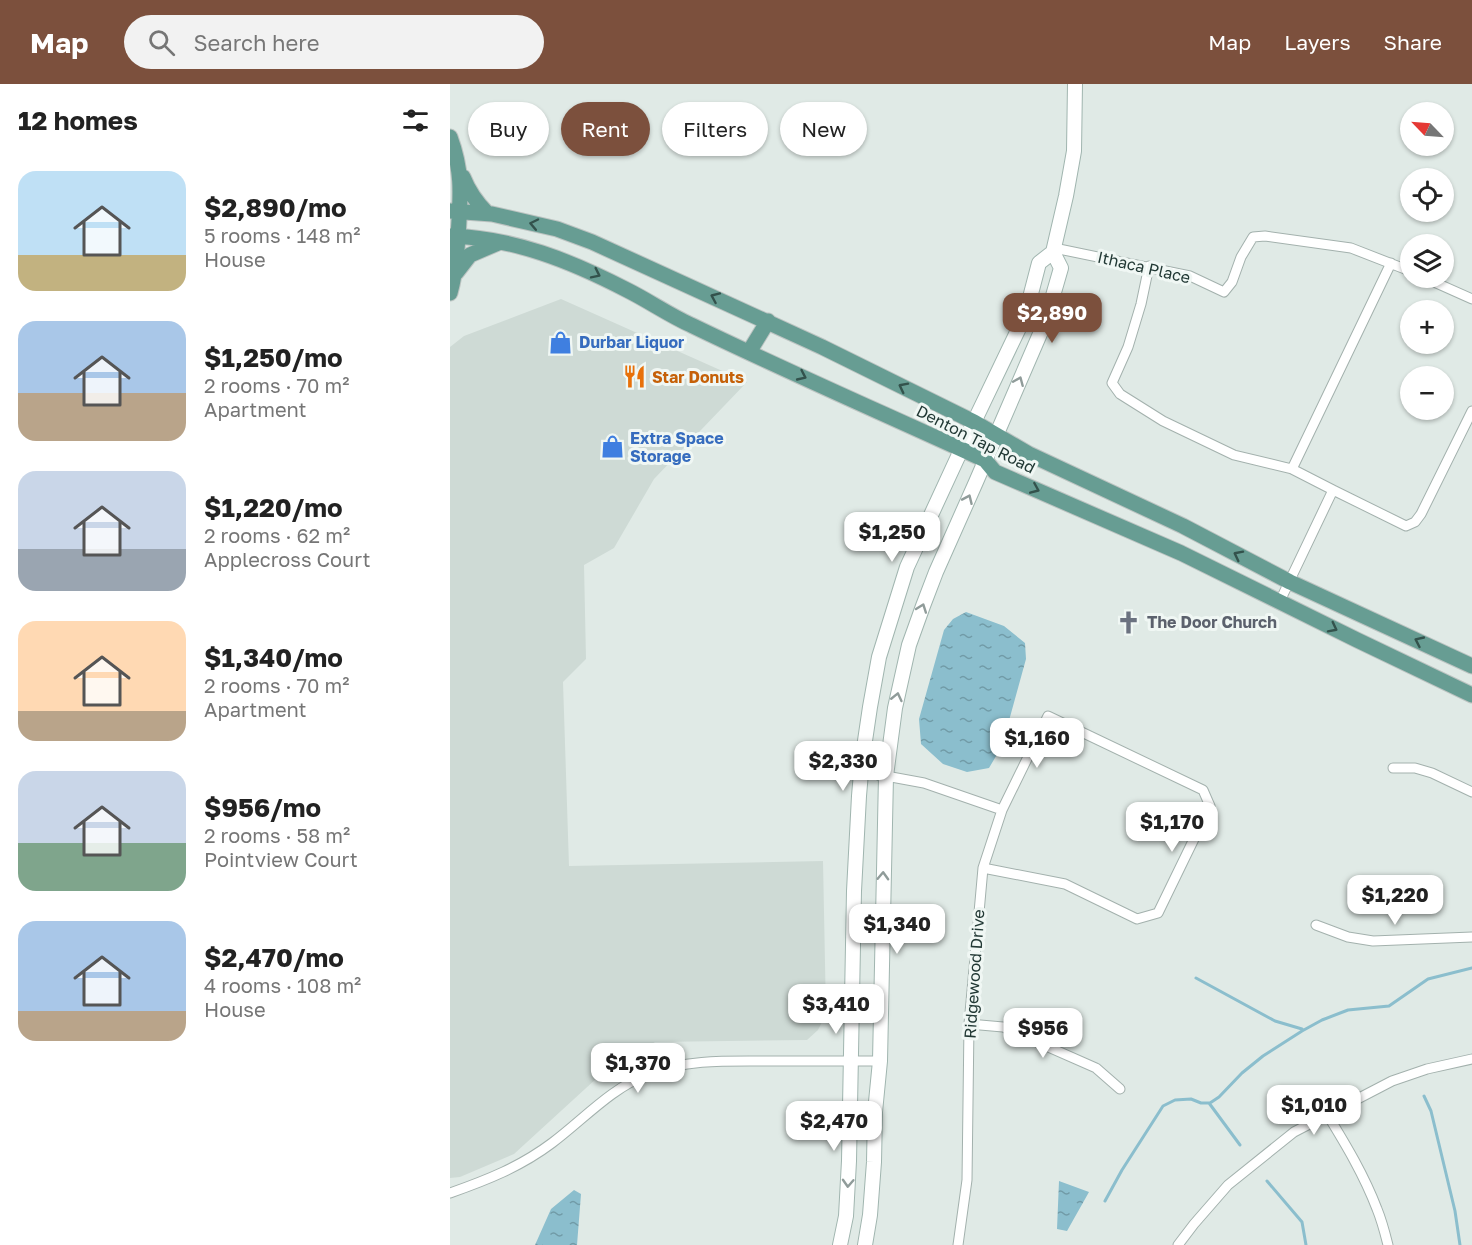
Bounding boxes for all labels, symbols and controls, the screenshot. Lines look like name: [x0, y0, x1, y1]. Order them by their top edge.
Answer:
search box: [124, 15, 544, 69]
text: Map: [30, 26, 88, 59]
icon: search: [145, 26, 178, 59]
text: Search here: [193, 29, 319, 56]
text: Map: [1208, 29, 1251, 55]
text: Layers: [1284, 29, 1351, 55]
text: Share: [1384, 29, 1442, 55]
chip: Buy: [468, 102, 549, 156]
chip: Rent: [561, 102, 650, 156]
chip: Filters: [662, 102, 768, 156]
chip: New: [780, 102, 867, 156]
north arrow: [1400, 102, 1454, 156]
map controls: [1400, 102, 1454, 420]
icon: filters: [399, 104, 432, 137]
text: 12 homes: [18, 105, 138, 136]
button: locate: [1400, 168, 1454, 222]
text: $2,890/mo: [204, 192, 346, 223]
icon: home: [66, 195, 138, 267]
one-way arrow: [530, 218, 540, 231]
text: 5 rooms · 148 m²: [204, 223, 361, 247]
button: layers: [1400, 234, 1454, 288]
text: House: [204, 247, 266, 271]
street label: Ithaca Place: [1096, 247, 1192, 287]
one-way arrow: [589, 267, 600, 279]
one-way arrow: [710, 293, 721, 305]
pin: $2,890: [1003, 293, 1101, 344]
text: $2,890: [1017, 300, 1087, 324]
button: +: [1400, 300, 1454, 354]
shop icon: Durbar Liquor: [548, 329, 574, 355]
place label: Durbar Liquor: [579, 332, 684, 352]
text: $1,250/mo: [204, 342, 343, 373]
icon: home: [66, 345, 138, 417]
restaurant icon: Star Donuts: [621, 364, 647, 390]
button: −: [1400, 366, 1454, 420]
place label: Star Donuts: [652, 367, 744, 387]
one-way arrow: [795, 369, 806, 381]
text: 2 rooms · 70 m²: [204, 373, 349, 397]
one-way arrow: [1012, 377, 1024, 388]
one-way arrow: [898, 382, 909, 394]
text: Apartment: [204, 397, 307, 421]
street label: Denton Tap Road: [913, 400, 1039, 478]
place label: Extra Space Storage: [630, 428, 724, 466]
shop icon: Extra Space Storage: [599, 434, 625, 460]
one-way arrow: [1029, 482, 1040, 494]
text: $1,220/mo: [204, 492, 343, 523]
icon: home: [66, 495, 138, 567]
one-way arrow: [961, 495, 973, 506]
pin: $1,250: [843, 512, 941, 563]
text: $1,250: [858, 519, 926, 543]
text: 2 rooms · 62 m²: [204, 523, 350, 547]
text: Applecross Court: [204, 547, 370, 571]
one-way arrow: [1234, 551, 1244, 562]
one-way arrow: [914, 603, 927, 614]
church icon: The Door Church: [1116, 609, 1142, 635]
place label: The Door Church: [1147, 612, 1277, 632]
one-way arrow: [1326, 621, 1337, 632]
one-way arrow: [1415, 637, 1426, 649]
text: $1,340/mo: [204, 642, 343, 673]
icon: home: [66, 645, 138, 717]
text: 2 rooms · 70 m²: [204, 673, 349, 697]
one-way arrow: [890, 692, 903, 702]
text: Apartment: [204, 697, 307, 721]
pin: $1,160: [988, 718, 1086, 769]
text: $1,160: [1004, 725, 1070, 749]
pin: $2,330: [794, 741, 892, 792]
text: $2,330: [808, 748, 878, 772]
text: $956/mo: [204, 792, 321, 823]
icon: home: [66, 795, 138, 867]
pin: $1,170: [1123, 802, 1221, 853]
text: $1,170: [1140, 809, 1204, 833]
text: 2 rooms · 58 m²: [204, 823, 350, 847]
text: Pointview Court: [204, 847, 358, 871]
one-way arrow: [877, 872, 890, 881]
pin: $1,220: [1346, 875, 1444, 926]
text: $1,220: [1361, 882, 1429, 906]
pin: $1,340: [848, 904, 946, 955]
street label: Ridgewood Drive: [960, 909, 988, 1039]
text: $1,340: [863, 911, 931, 935]
text: $2,470/mo: [204, 942, 344, 973]
icon: home: [66, 945, 138, 1017]
text: 4 rooms · 108 m²: [204, 973, 361, 997]
pin: $3,410: [787, 984, 885, 1035]
text: $3,410: [802, 991, 870, 1015]
text: House: [204, 997, 266, 1021]
pin: $956: [1007, 1008, 1079, 1059]
text: $956: [1018, 1015, 1069, 1039]
pin: $1,370: [589, 1043, 687, 1094]
text: $1,370: [605, 1050, 671, 1074]
pin: $1,010: [1265, 1085, 1363, 1136]
text: $1,010: [1281, 1092, 1347, 1116]
pin: $2,470: [785, 1101, 883, 1152]
text: $2,470: [800, 1108, 868, 1132]
one-way arrow: [841, 1178, 854, 1187]

